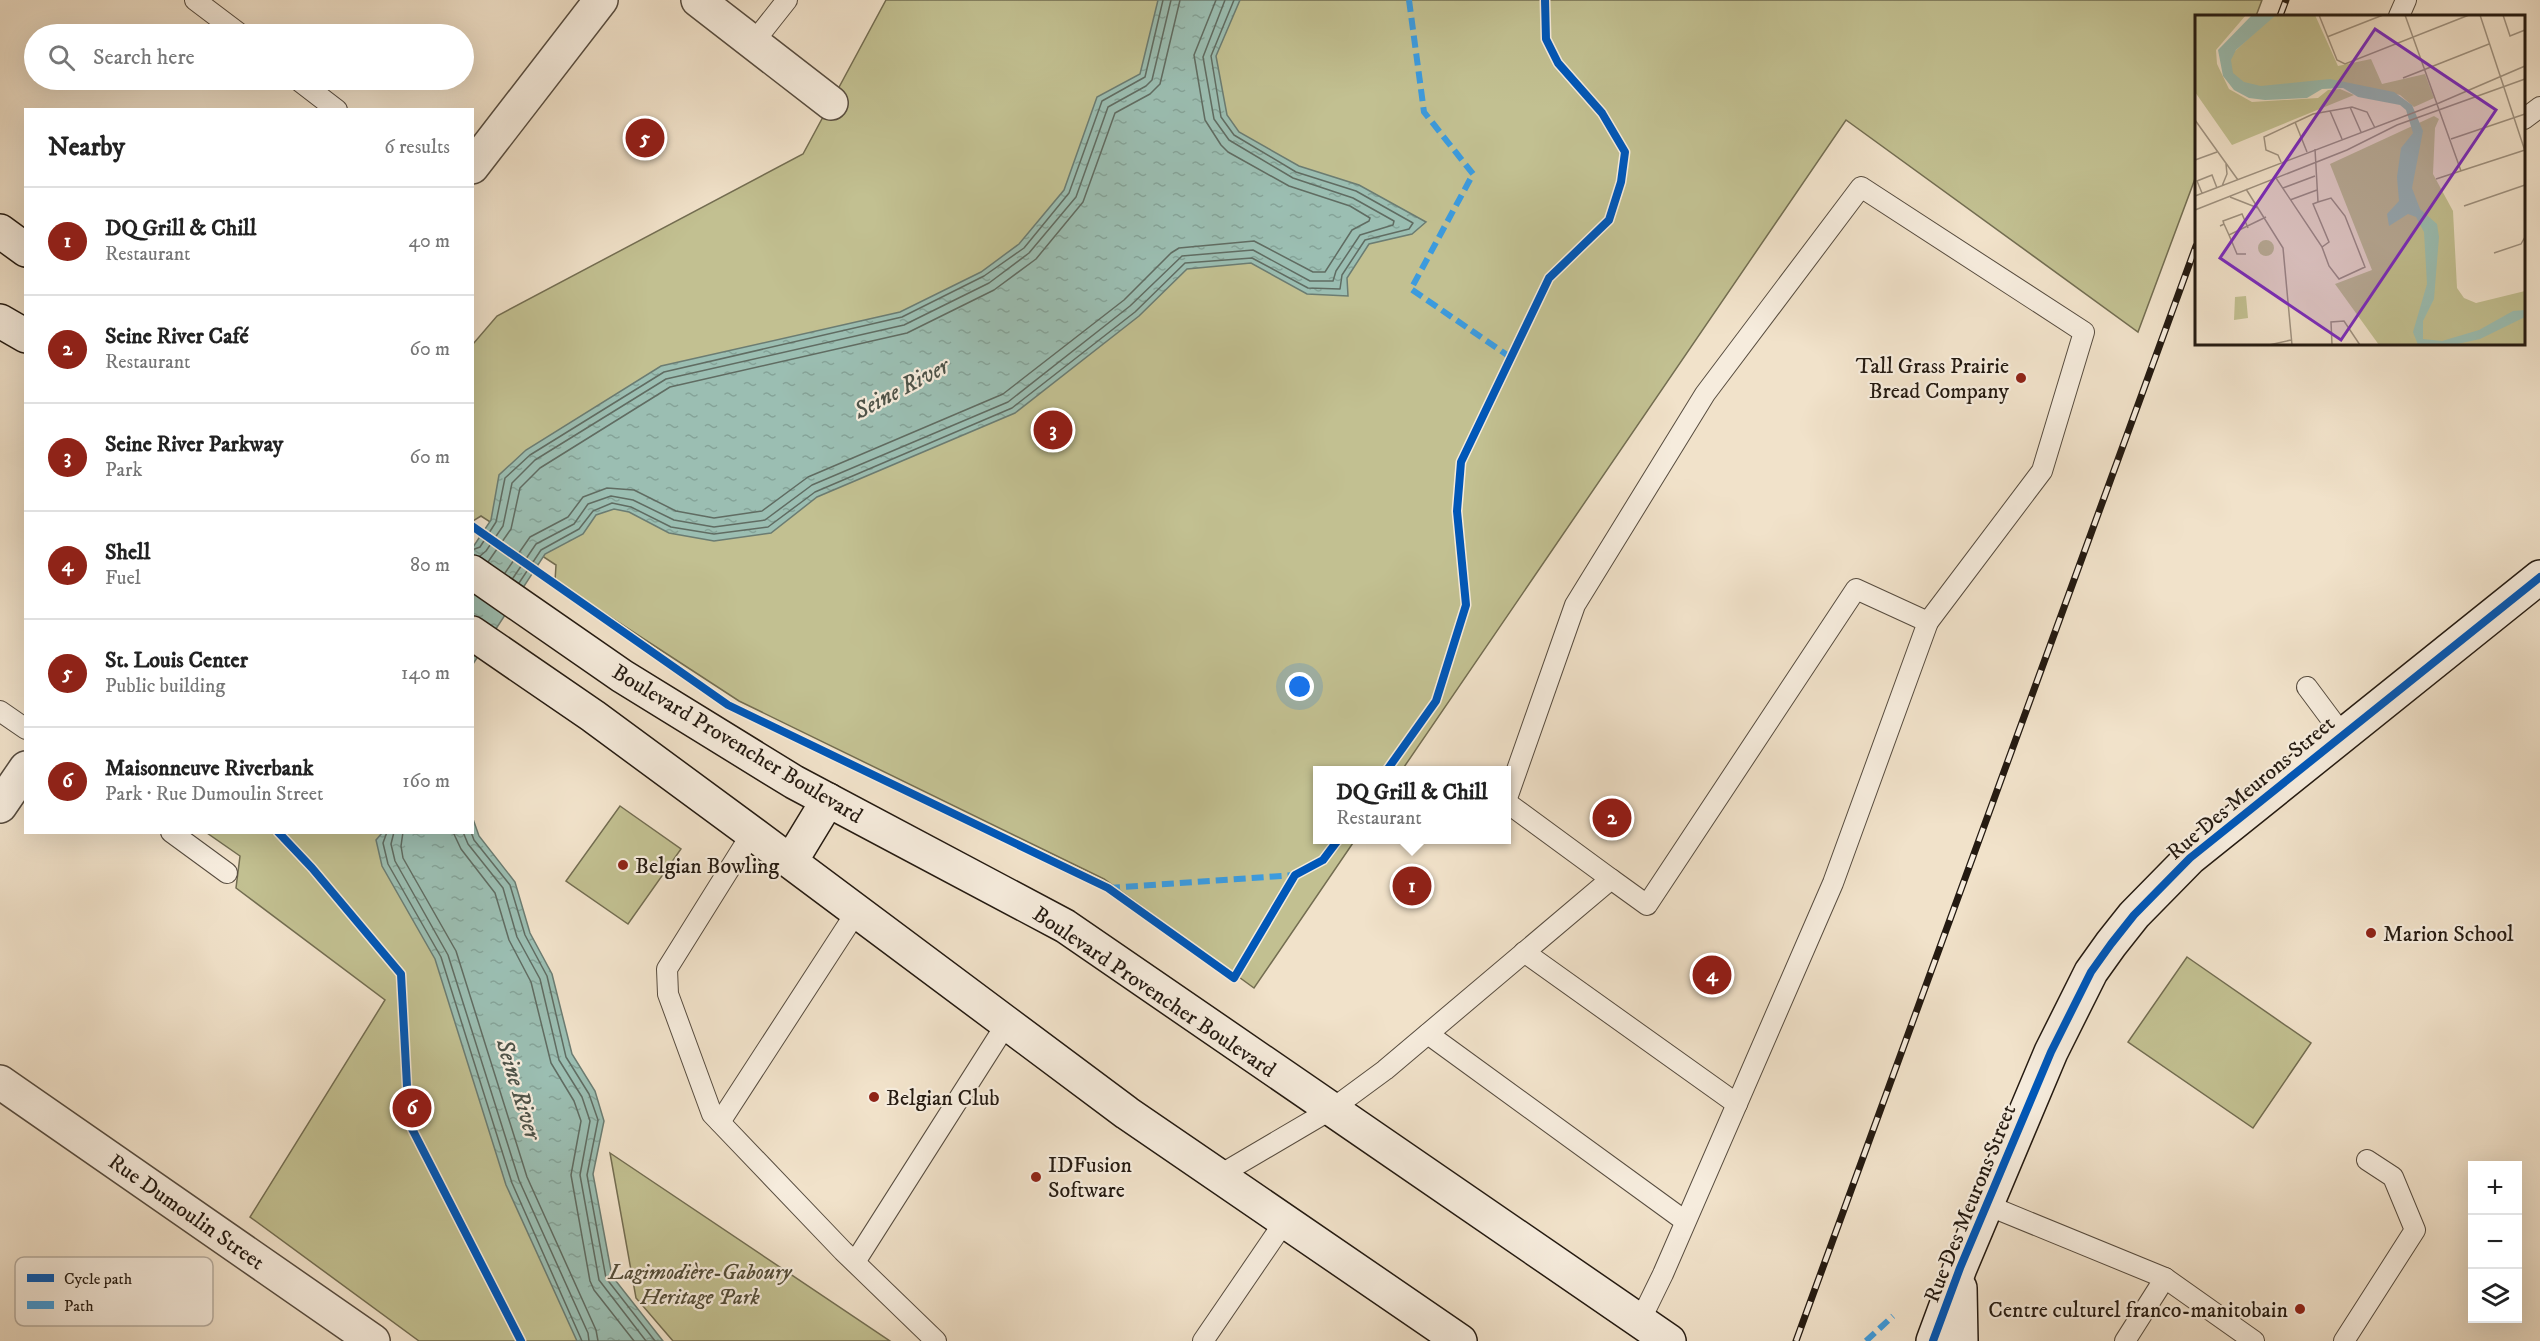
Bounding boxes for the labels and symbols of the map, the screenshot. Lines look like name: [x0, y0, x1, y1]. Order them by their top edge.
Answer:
inset map: [2195, 15, 2525, 345]
pin: 5: [626, 116, 664, 160]
water label: Seine River: [848, 350, 957, 427]
place label: Tall Grass Prairie Bread Company: [1856, 353, 2010, 405]
marker: Tall Grass Prairie Bread Company: [2014, 371, 2028, 385]
pin: 3: [1034, 408, 1072, 452]
street label: Boulevard Provencher Boulevard: [607, 659, 867, 830]
your location: [1285, 672, 1314, 701]
street label: Rue Des Meurons Street: [2162, 710, 2340, 866]
pin: 2: [1592, 796, 1632, 840]
place label: Belgian Bowling: [635, 853, 780, 880]
marker: Belgian Bowling: [616, 858, 630, 872]
pin: 1: [1392, 864, 1432, 908]
street label: Boulevard Provencher Boulevard: [1027, 901, 1281, 1084]
place label: Marion School: [2383, 921, 2514, 948]
marker: Marion School: [2364, 926, 2378, 940]
pin: 4: [1692, 952, 1732, 998]
water label: Seine River: [488, 1034, 548, 1146]
place label: Belgian Club: [886, 1085, 1000, 1112]
pin: 6: [392, 1086, 432, 1130]
marker: Belgian Club: [867, 1090, 881, 1104]
street label: Rue Des Meurons Street: [1918, 1101, 2022, 1306]
street label: Rue Dumoulin Street: [103, 1148, 269, 1276]
place label: IDFusion Software: [1048, 1152, 1132, 1204]
marker: IDFusion Software: [1029, 1170, 1043, 1184]
legend: [15, 1257, 213, 1326]
park label: Lagimodière-Gaboury Heritage Park: [607, 1259, 793, 1311]
text: Cycle path: [64, 1269, 133, 1289]
text: Path: [64, 1296, 94, 1316]
place label: Centre culturel franco-manitobain: [1988, 1297, 2289, 1324]
marker: Centre culturel franco-manitobain: [2293, 1302, 2307, 1316]

